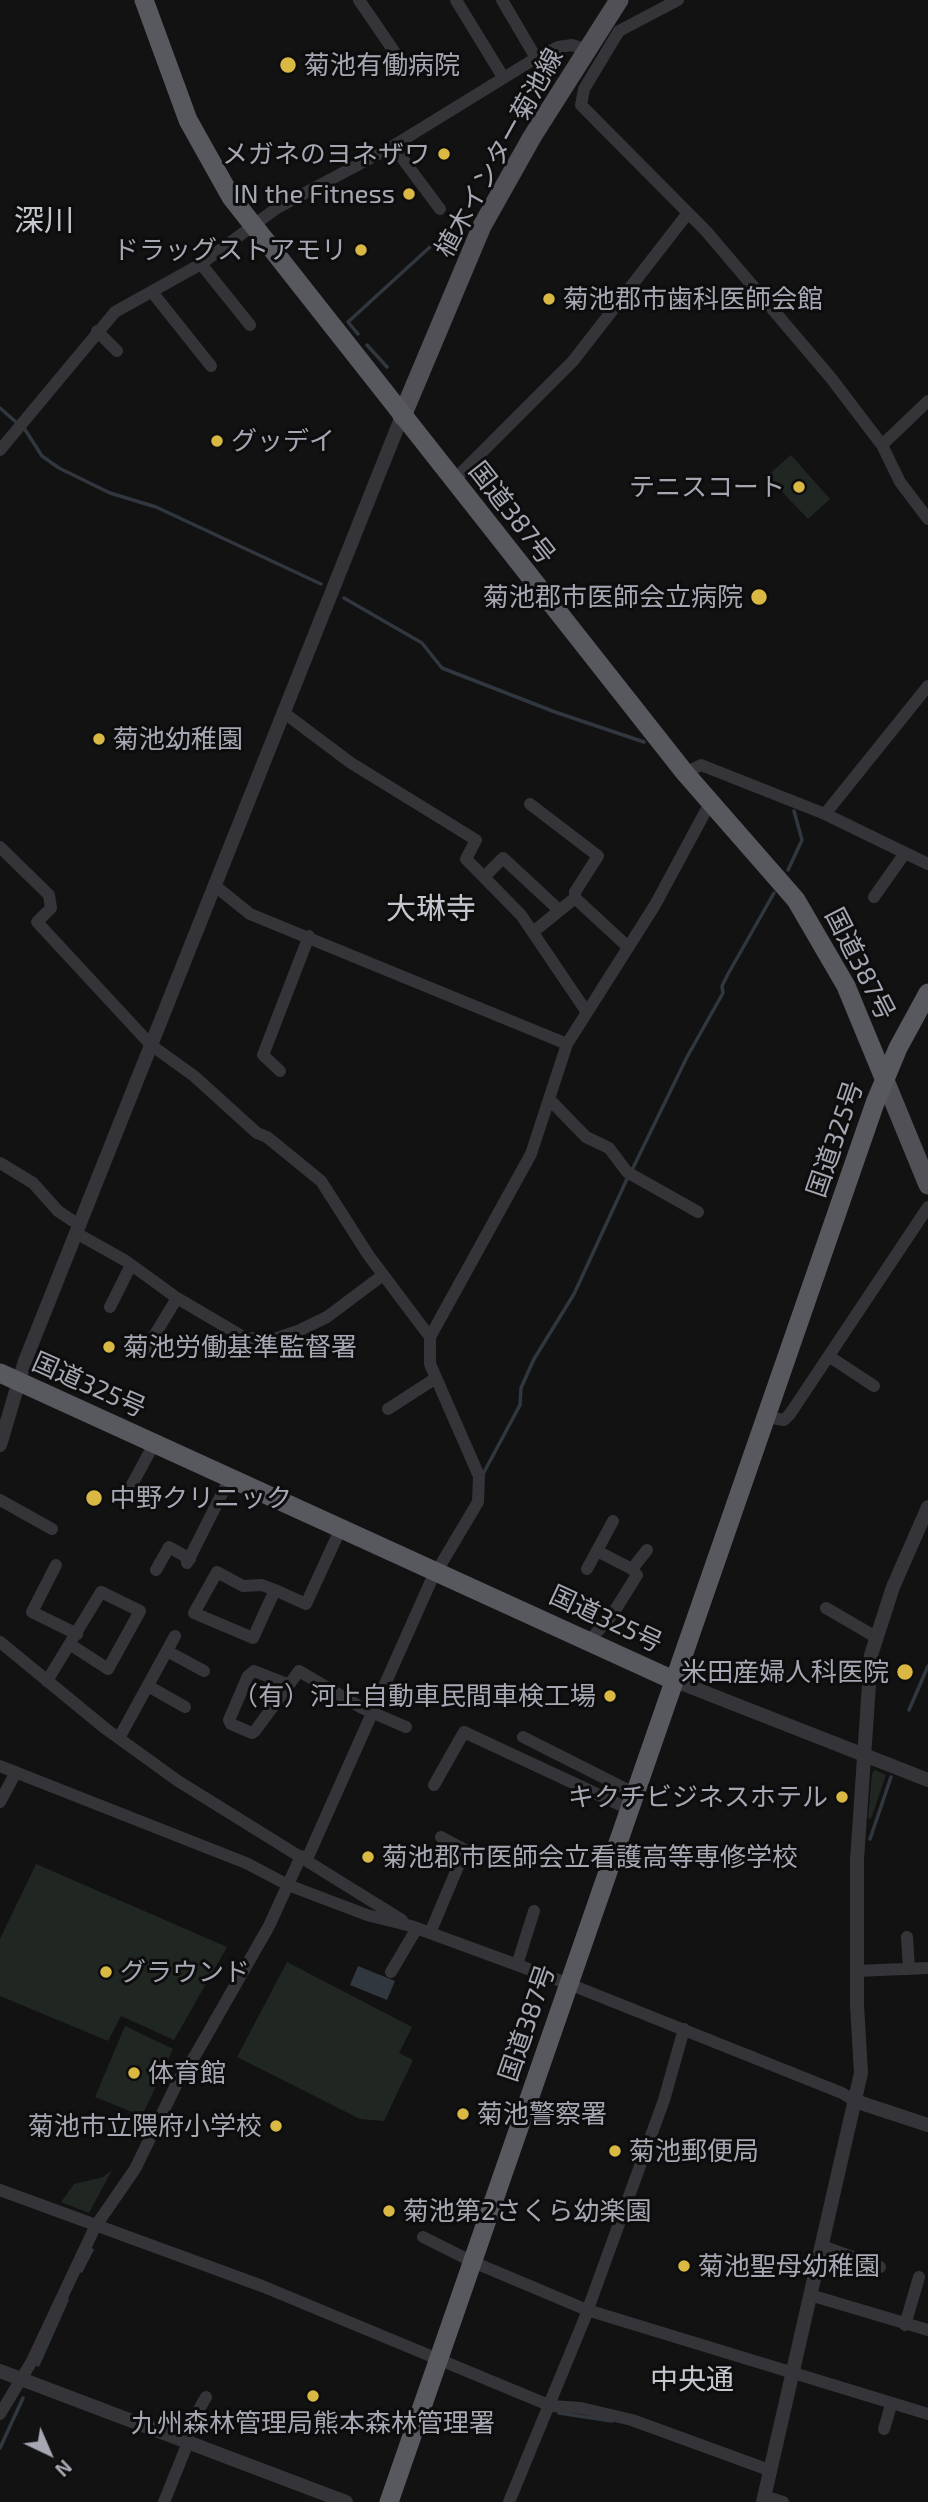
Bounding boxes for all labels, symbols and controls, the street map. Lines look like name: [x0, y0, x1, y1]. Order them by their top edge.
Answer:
street label: 植木インター菊池線: [429, 43, 569, 263]
place label: 菊池有働病院: [304, 49, 460, 81]
marker: 菊池有働病院: [278, 55, 298, 75]
place label: メガネのヨネザワ: [222, 138, 430, 170]
marker: メガネのヨネザワ: [436, 146, 452, 162]
place label: IN the Fitness: [233, 178, 395, 210]
marker: IN the Fitness: [401, 186, 417, 202]
district label: 深川: [14, 203, 74, 239]
place label: ドラッグストアモリ: [113, 234, 347, 266]
marker: ドラッグストアモリ: [353, 242, 369, 258]
place label: 菊池郡市歯科医師会館: [563, 283, 823, 315]
marker: 菊池郡市歯科医師会館: [541, 291, 557, 307]
place label: グッデイ: [231, 425, 335, 457]
marker: グッデイ: [209, 433, 225, 449]
street label: 国道387号: [462, 456, 562, 570]
place label: テニスコート: [629, 471, 785, 503]
marker: テニスコート: [791, 479, 807, 495]
place label: 菊池郡市医師会立病院: [483, 581, 743, 613]
marker: 菊池郡市医師会立病院: [749, 587, 769, 607]
place label: 菊池幼稚園: [113, 723, 243, 755]
marker: 菊池幼稚園: [91, 731, 107, 747]
district label: 大琳寺: [386, 891, 476, 927]
street label: 国道387号: [819, 903, 901, 1025]
street label: 国道325号: [801, 1077, 869, 1201]
place label: 菊池労働基準監督署: [123, 1331, 357, 1363]
marker: 菊池労働基準監督署: [101, 1339, 117, 1355]
street label: 国道325号: [27, 1346, 151, 1424]
place label: 中野クリニック: [110, 1482, 292, 1514]
marker: 中野クリニック: [84, 1488, 104, 1508]
street label: 国道325号: [545, 1579, 667, 1659]
place label: 米田産婦人科医院: [681, 1656, 889, 1688]
marker: 米田産婦人科医院: [895, 1662, 915, 1682]
place label: （有）河上自動車民間車検工場: [232, 1680, 596, 1712]
marker: （有）河上自動車民間車検工場: [602, 1688, 618, 1704]
place label: キクチビジネスホテル: [568, 1781, 828, 1813]
marker: キクチビジネスホテル: [834, 1789, 850, 1805]
place label: 菊池郡市医師会立看護高等専修学校: [382, 1841, 798, 1873]
marker: 菊池郡市医師会立看護高等専修学校: [360, 1849, 376, 1865]
place label: グラウンド: [120, 1956, 250, 1988]
street label: 国道387号: [492, 1960, 562, 2086]
marker: グラウンド: [98, 1964, 114, 1980]
place label: 体育館: [148, 2057, 226, 2089]
marker: 体育館: [126, 2065, 142, 2081]
place label: 菊池警察署: [477, 2098, 607, 2130]
marker: 菊池警察署: [455, 2106, 471, 2122]
place label: 菊池市立隈府小学校: [28, 2110, 262, 2142]
marker: 菊池市立隈府小学校: [268, 2118, 284, 2134]
place label: 菊池郵便局: [629, 2135, 759, 2167]
marker: 菊池郵便局: [607, 2143, 623, 2159]
place label: 菊池第2さくら幼楽園: [403, 2195, 652, 2227]
marker: 菊池第2さくら幼楽園: [381, 2203, 397, 2219]
place label: 菊池聖母幼稚園: [698, 2250, 880, 2282]
marker: 菊池聖母幼稚園: [676, 2258, 692, 2274]
district label: 中央通: [650, 2363, 734, 2397]
marker: 九州森林管理局熊本森林管理署: [305, 2388, 321, 2404]
place label: 九州森林管理局熊本森林管理署: [131, 2407, 495, 2439]
north arrow: [14, 2418, 84, 2488]
text: N: [51, 2455, 77, 2482]

